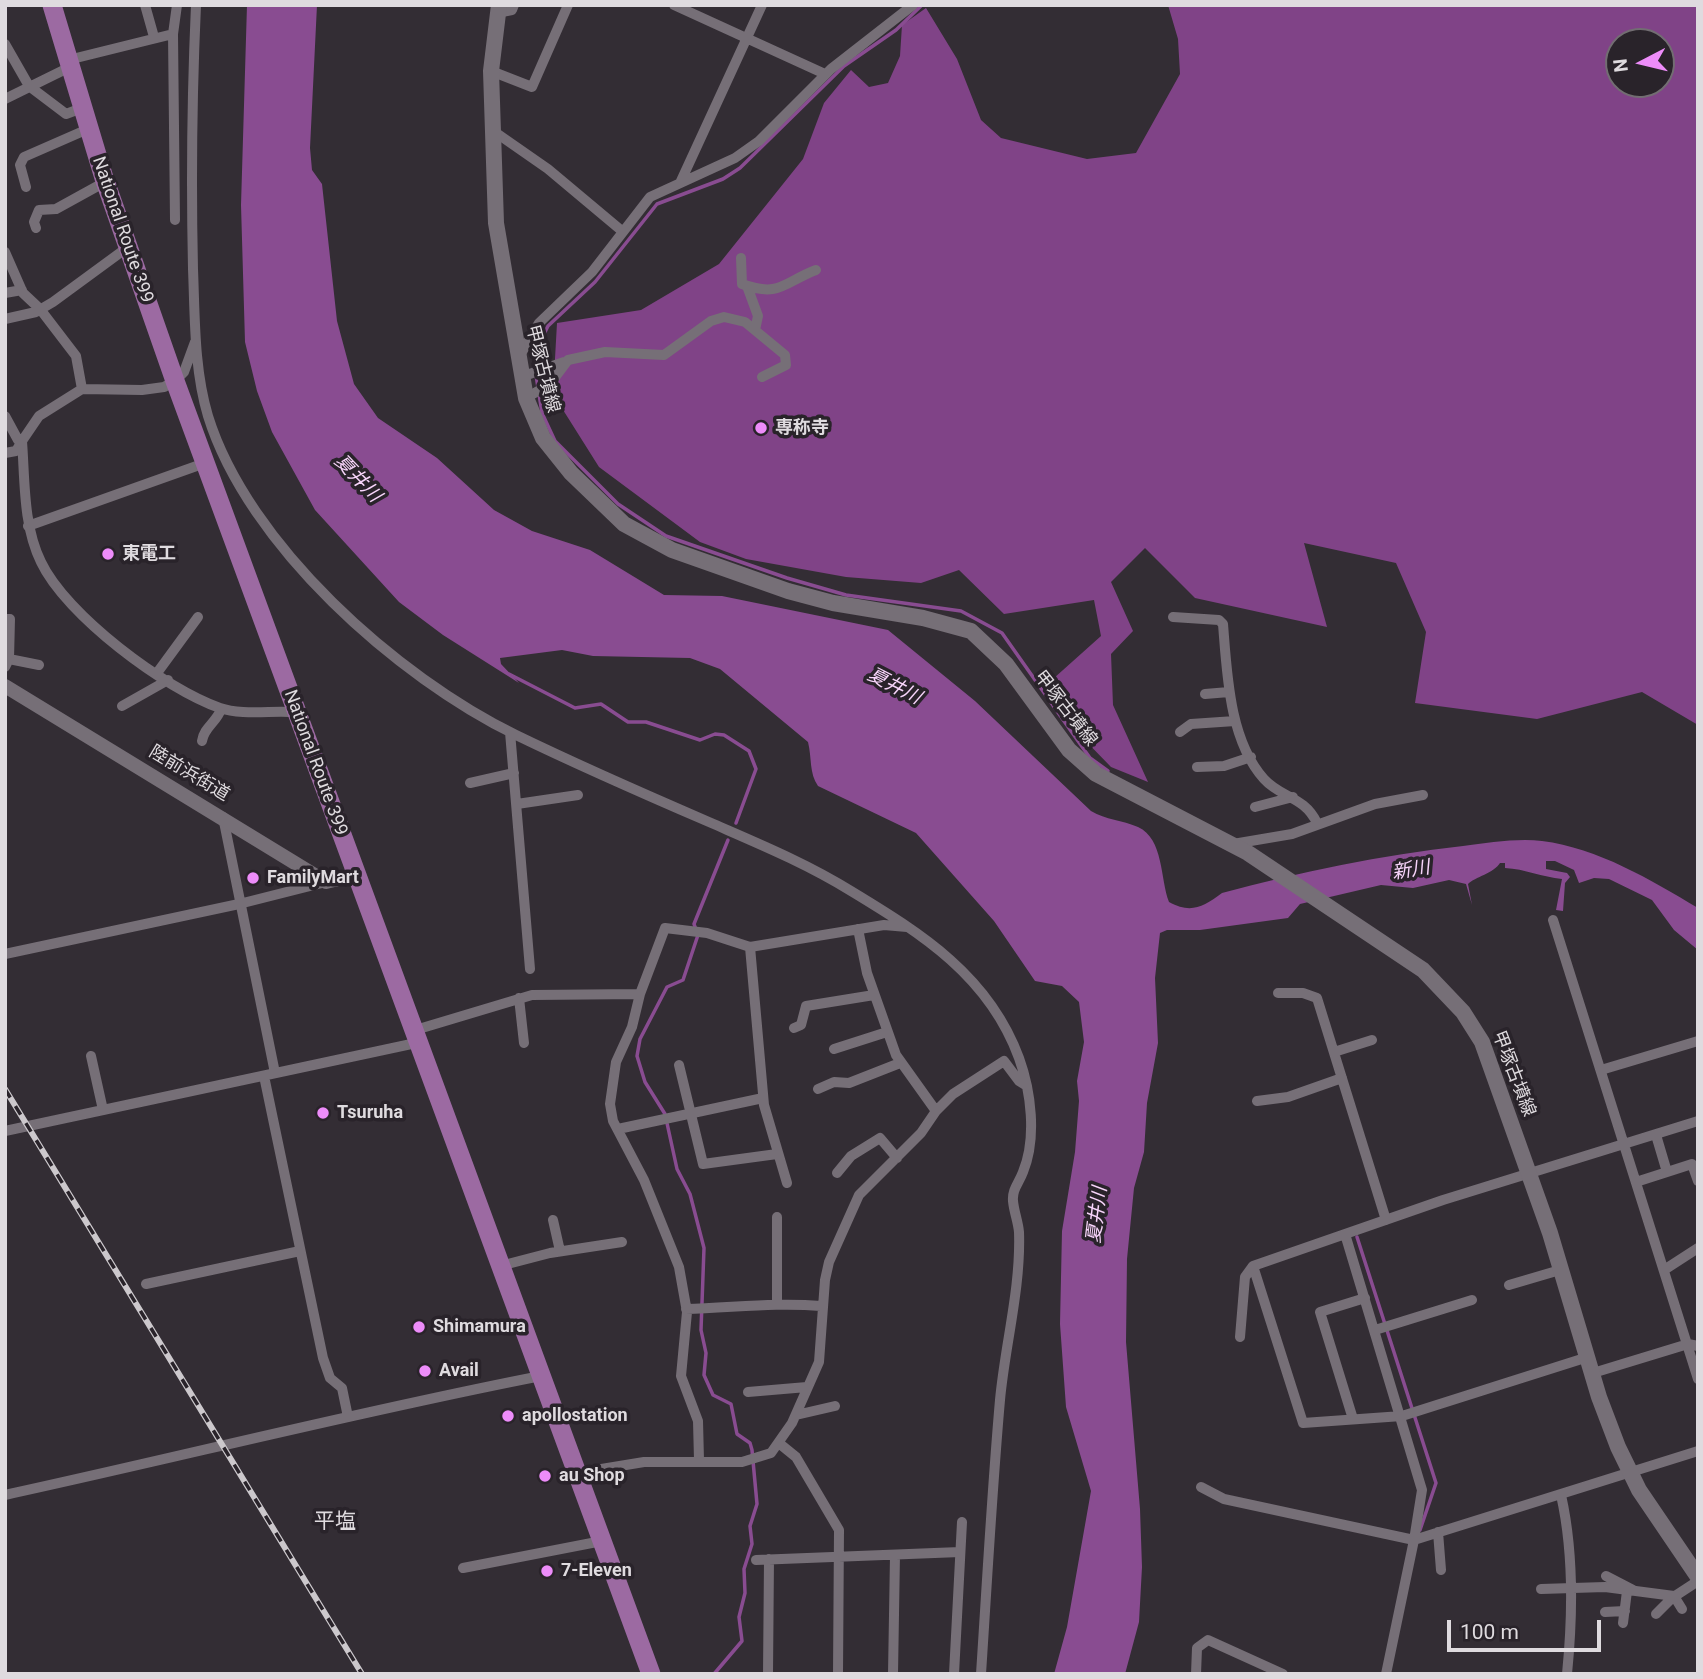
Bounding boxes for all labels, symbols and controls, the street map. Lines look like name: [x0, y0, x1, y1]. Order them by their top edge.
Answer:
north arrow: [1605, 28, 1675, 98]
text: N: [1608, 57, 1633, 73]
street label: National Route 399: [87, 154, 157, 306]
street label: 甲塚古墳線: [521, 323, 563, 415]
place label: 専称寺: [775, 417, 829, 439]
marker: 専称寺: [753, 420, 769, 436]
water label: 夏井川: [329, 451, 385, 507]
place label: 東電工: [122, 543, 176, 565]
marker: 東電工: [100, 546, 116, 562]
water label: 夏井川: [863, 664, 925, 710]
street label: 甲塚古墳線: [1029, 667, 1101, 751]
street label: National Route 399: [279, 687, 351, 839]
street label: 陸前浜街道: [145, 742, 233, 806]
water label: 新川: [1390, 857, 1432, 885]
place label: FamilyMart: [267, 867, 359, 889]
marker: FamilyMart: [245, 870, 261, 886]
street label: 甲塚古墳線: [1487, 1028, 1539, 1120]
place label: Tsuruha: [337, 1102, 403, 1124]
marker: Tsuruha: [315, 1105, 331, 1121]
water label: 夏井川: [1083, 1185, 1113, 1245]
place label: Shimamura: [433, 1316, 526, 1338]
marker: Shimamura: [411, 1319, 427, 1335]
place label: Avail: [439, 1360, 479, 1382]
marker: Avail: [417, 1363, 433, 1379]
place label: apollostation: [522, 1405, 628, 1427]
marker: apollostation: [500, 1408, 516, 1424]
place label: au Shop: [559, 1465, 625, 1487]
marker: au Shop: [537, 1468, 553, 1484]
district label: 平塩: [314, 1510, 356, 1536]
place label: 7-Eleven: [561, 1560, 632, 1582]
marker: 7-Eleven: [539, 1563, 555, 1579]
scale bar: [1451, 1606, 1605, 1650]
text: 100 m: [1460, 1620, 1519, 1644]

